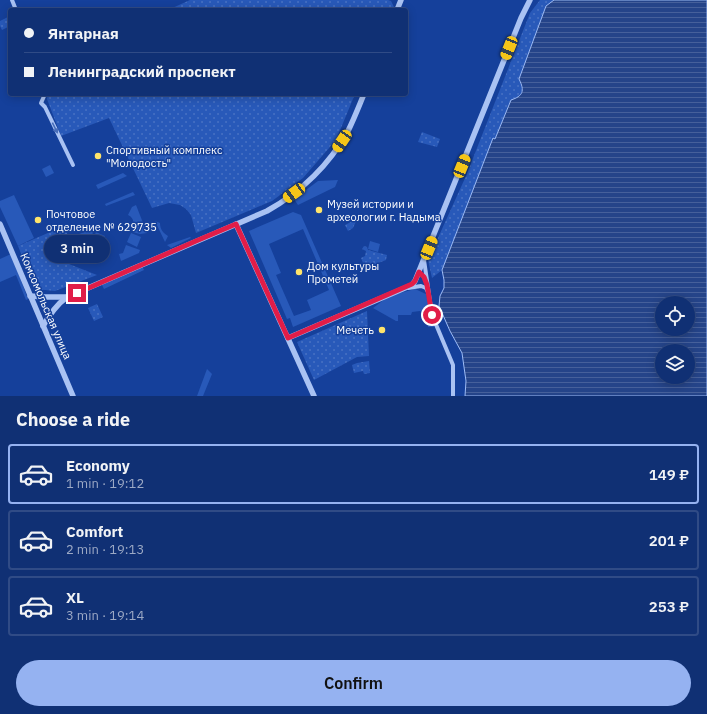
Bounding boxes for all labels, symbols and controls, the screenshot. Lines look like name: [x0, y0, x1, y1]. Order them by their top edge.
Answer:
text: Янтарная: [48, 24, 119, 43]
car: [499, 35, 519, 61]
text: Ленинградский проспект: [48, 62, 236, 81]
one-way arrow: [52, 122, 58, 134]
car: [330, 128, 354, 154]
place label: Спортивный комплекс "Молодость": [106, 143, 223, 170]
marker: Спортивный комплекс "Молодость": [93, 151, 103, 161]
car: [452, 153, 472, 179]
car: [281, 181, 307, 205]
place label: Музей истории и археологии г. Надыма: [327, 197, 441, 224]
marker: Музей истории и археологии г. Надыма: [314, 205, 324, 215]
place label: Почтовое отделение № 629735: [46, 207, 157, 234]
marker: Почтовое отделение № 629735: [33, 215, 43, 225]
callout: 3 min: [44, 235, 110, 263]
car: [419, 235, 439, 261]
text: 3 min: [60, 240, 94, 257]
street label: Комсомольская улица: [17, 251, 75, 362]
place label: Дом культуры Прометей: [307, 259, 379, 286]
marker: Дом культуры Прометей: [294, 267, 304, 277]
route end: [68, 284, 86, 302]
map controls: [655, 296, 695, 384]
button: locate: [655, 296, 695, 336]
route start: [423, 306, 441, 324]
place label: Мечеть: [336, 323, 374, 337]
marker: Мечеть: [377, 325, 387, 335]
button: layers: [655, 344, 695, 384]
text: Choose a ride: [16, 408, 130, 431]
icon: car: [18, 456, 54, 492]
text: Economy: [66, 456, 130, 475]
text: 149 ₽: [649, 465, 689, 484]
text: 1 min · 19:12: [66, 475, 144, 492]
icon: car: [18, 522, 54, 558]
text: Comfort: [66, 522, 123, 541]
text: 201 ₽: [649, 531, 689, 550]
text: 2 min · 19:13: [66, 541, 144, 558]
icon: car: [18, 588, 54, 624]
text: XL: [66, 588, 84, 607]
text: 253 ₽: [649, 597, 689, 616]
text: 3 min · 19:14: [66, 607, 144, 624]
button: Confirm: [16, 660, 691, 706]

